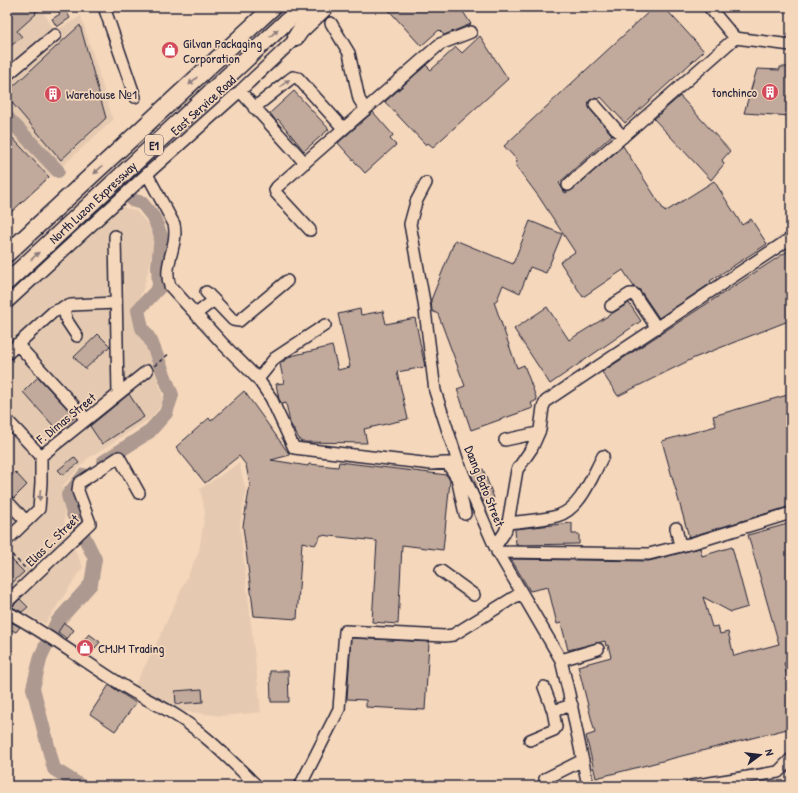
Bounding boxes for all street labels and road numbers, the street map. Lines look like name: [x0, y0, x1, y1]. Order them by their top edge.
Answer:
street label: East Service Road: [166, 71, 240, 139]
road number: E1: [145, 135, 163, 155]
street label: North Luzon Expressway: [45, 156, 141, 248]
street label: F. Dimas Street: [32, 388, 100, 448]
street label: Daang Bato Street: [461, 443, 510, 530]
street label: Elias C. Street: [21, 509, 83, 570]

